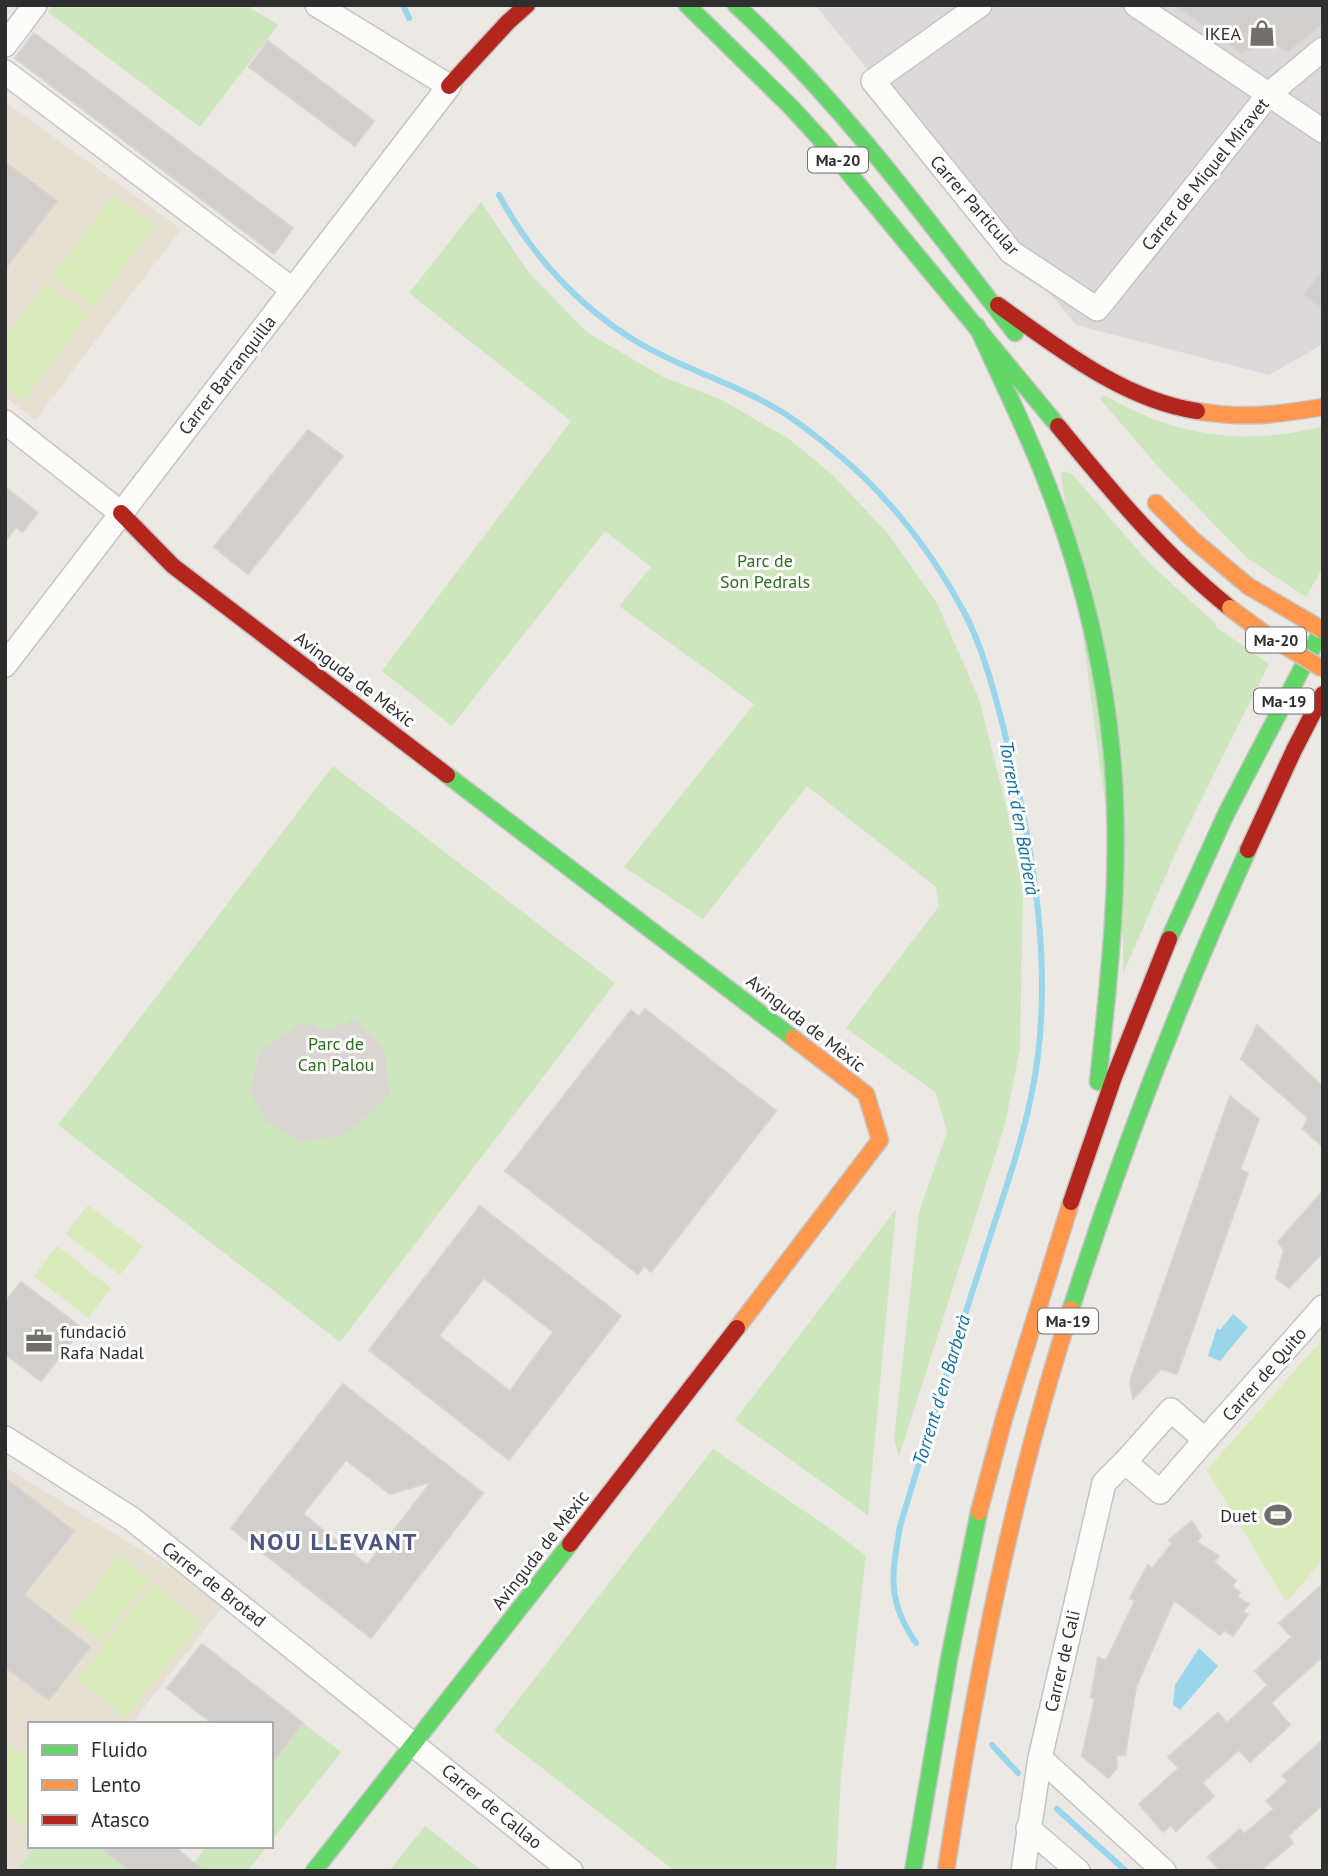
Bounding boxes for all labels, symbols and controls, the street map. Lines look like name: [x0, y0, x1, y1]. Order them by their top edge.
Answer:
shop icon: IKEA: [1247, 18, 1277, 48]
place label: IKEA: [1205, 22, 1241, 45]
street label: Carrer de Miquel Miravet: [1136, 93, 1274, 255]
road number: Ma-20: [808, 148, 868, 172]
street label: Carrer Particular: [925, 150, 1025, 260]
street label: Carrer Barranquilla: [173, 311, 281, 439]
park label: Parc de Son Pedrals: [720, 549, 810, 593]
street label: Avinguda de Mèxic: [290, 626, 420, 732]
road number: Ma-20: [1246, 628, 1306, 652]
road number: Ma-19: [1254, 688, 1314, 714]
water label: Torrent d'en Barberà: [995, 739, 1046, 898]
street label: Avinguda de Mèxic: [742, 969, 870, 1077]
park label: Parc de Can Palou: [298, 1032, 374, 1076]
road number: Ma-19: [1038, 1308, 1098, 1334]
water label: Torrent d'en Barberà: [907, 1311, 976, 1468]
place label: fundació Rafa Nadal: [60, 1320, 145, 1364]
street label: Carrer de Quito: [1217, 1322, 1311, 1426]
office icon: fundació Rafa Nadal: [24, 1326, 54, 1356]
street label: Avinguda de Mèxic: [486, 1486, 594, 1614]
sports icon: Duet: [1263, 1500, 1293, 1530]
place label: Duet: [1220, 1504, 1257, 1527]
district label: NOU LLEVANT: [250, 1526, 418, 1557]
street label: Carrer de Brotad: [157, 1536, 271, 1632]
street label: Carrer de Cali: [1039, 1608, 1085, 1714]
legend: [28, 1722, 273, 1848]
text: Fluido: [91, 1736, 148, 1763]
street label: Carrer de Callao: [437, 1758, 547, 1854]
text: Lento: [91, 1771, 141, 1798]
text: Atasco: [91, 1806, 150, 1833]

